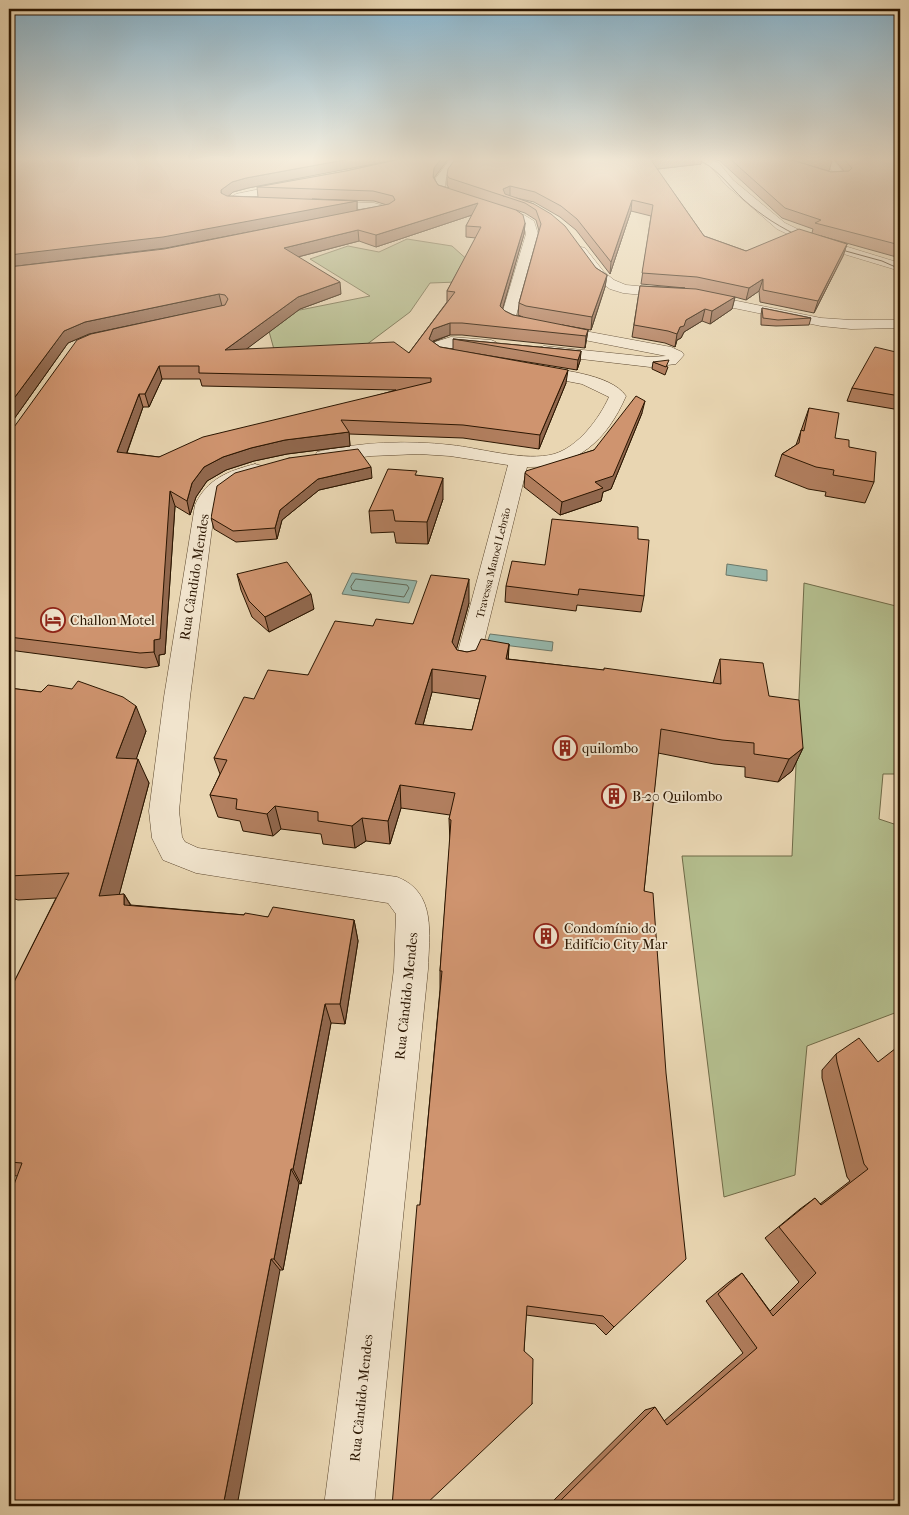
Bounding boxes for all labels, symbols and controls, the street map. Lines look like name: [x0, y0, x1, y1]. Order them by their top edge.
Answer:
street label: Travessa Manoel Lebrão: [473, 506, 514, 620]
street label: Rua Cândido Mendes: [176, 513, 213, 642]
hotel icon: Challon Motel: [40, 607, 66, 633]
place label: Challon Motel: [70, 612, 155, 629]
building icon: quilombo: [552, 735, 578, 761]
place label: quilombo: [582, 740, 638, 757]
building icon: B-20 Quilombo: [601, 783, 627, 809]
place label: B-20 Quilombo: [632, 788, 722, 805]
place label: Condomínio do Edifício City Mar: [564, 920, 667, 953]
building icon: Condomínio do Edifício City Mar: [533, 923, 559, 949]
street label: Rua Cândido Mendes: [391, 931, 422, 1061]
street label: Rua Cândido Mendes: [346, 1333, 377, 1463]

